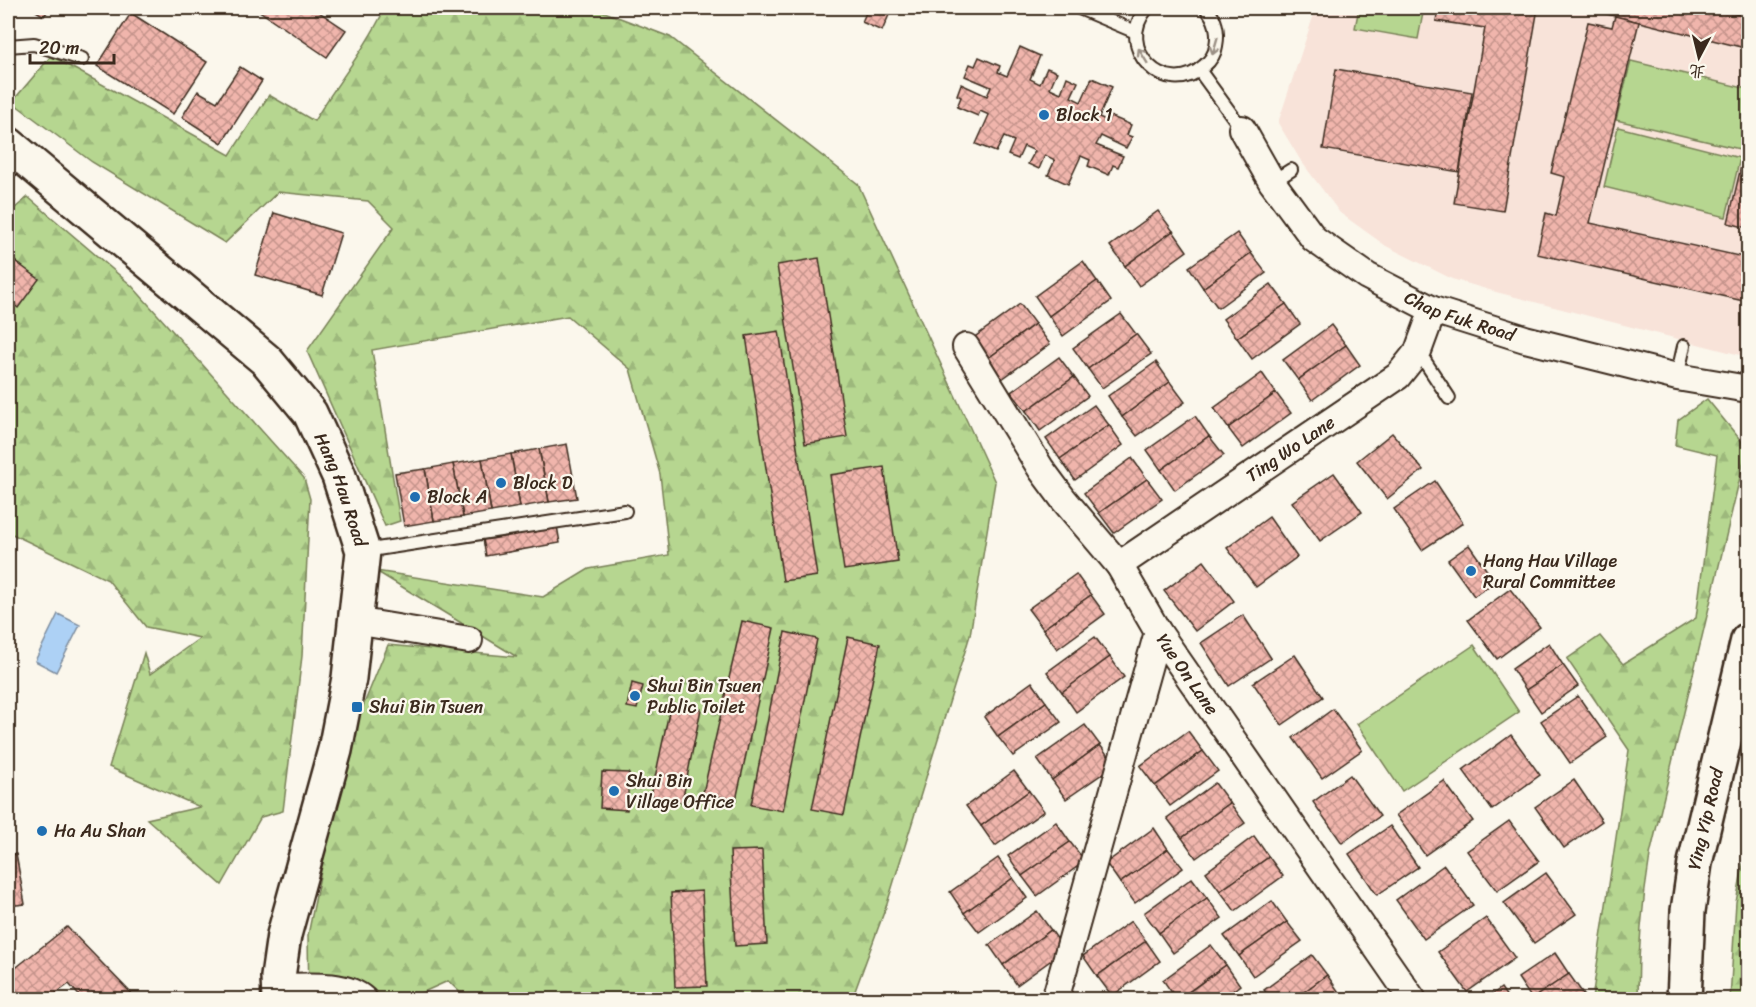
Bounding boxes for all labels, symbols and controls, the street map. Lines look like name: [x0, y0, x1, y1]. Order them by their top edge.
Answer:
scale bar: [30, 27, 114, 65]
north arrow: [1669, 27, 1729, 87]
text: 20 m: [39, 32, 79, 64]
one-way arrow: [1209, 36, 1220, 55]
one-way arrow: [1136, 48, 1148, 65]
text: 北: [1688, 56, 1707, 87]
place label: Block 1: [1056, 99, 1113, 131]
marker: Block 1: [1037, 108, 1051, 122]
street label: Chap Fuk Road: [1399, 282, 1521, 351]
street label: Ting Wo Lane: [1239, 407, 1342, 491]
street label: Hang Hau Road: [305, 427, 377, 552]
place label: Block D: [513, 467, 573, 499]
marker: Block D: [494, 476, 508, 490]
place label: Block A: [427, 481, 488, 513]
marker: Block A: [408, 490, 422, 504]
place label: Hang Hau Village Rural Committee: [1483, 545, 1617, 598]
marker: Hang Hau Village Rural Committee: [1464, 564, 1478, 578]
street label: Yue On Lane: [1147, 627, 1227, 722]
place label: Shui Bin Tsuen Public Toilet: [647, 670, 762, 723]
marker: Shui Bin Tsuen Public Toilet: [628, 689, 642, 703]
place label: Shui Bin Tsuen: [369, 691, 484, 723]
marker: Shui Bin Tsuen: [350, 700, 364, 714]
street label: Ying Yip Road: [1678, 763, 1733, 872]
place label: Shui Bin Village Office: [626, 765, 734, 818]
marker: Shui Bin Village Office: [607, 784, 621, 798]
place label: Ha Au Shan: [54, 815, 146, 847]
marker: Ha Au Shan: [35, 824, 49, 838]

